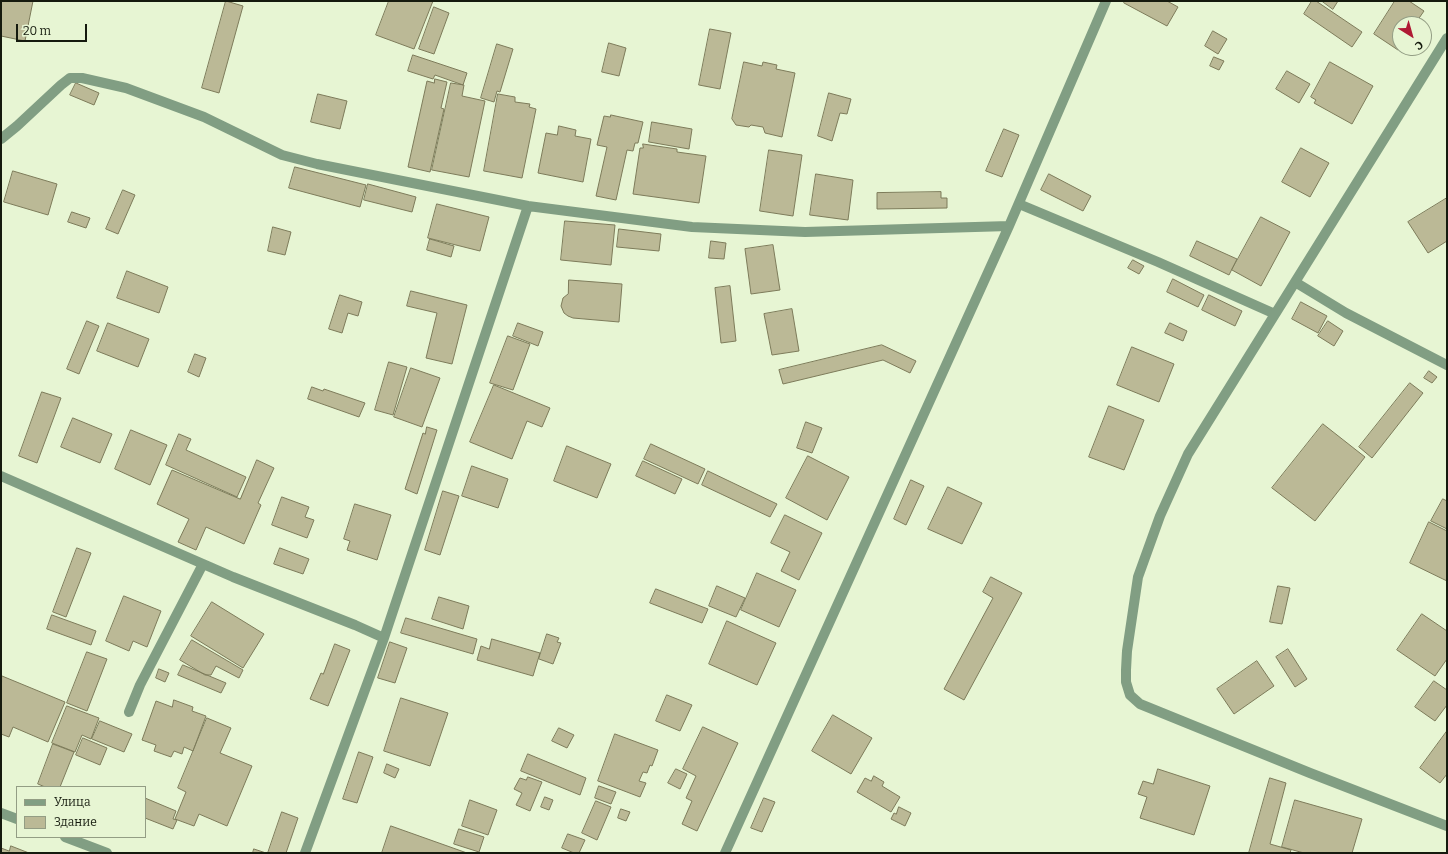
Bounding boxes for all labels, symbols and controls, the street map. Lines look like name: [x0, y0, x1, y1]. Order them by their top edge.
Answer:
scale bar: [18, 16, 89, 42]
north arrow: [1392, 16, 1432, 56]
text: 20 m: [23, 24, 51, 38]
text: С: [1412, 38, 1426, 52]
legend: [16, 786, 146, 838]
text: Улица: [54, 795, 90, 809]
text: Здание: [54, 815, 97, 829]

